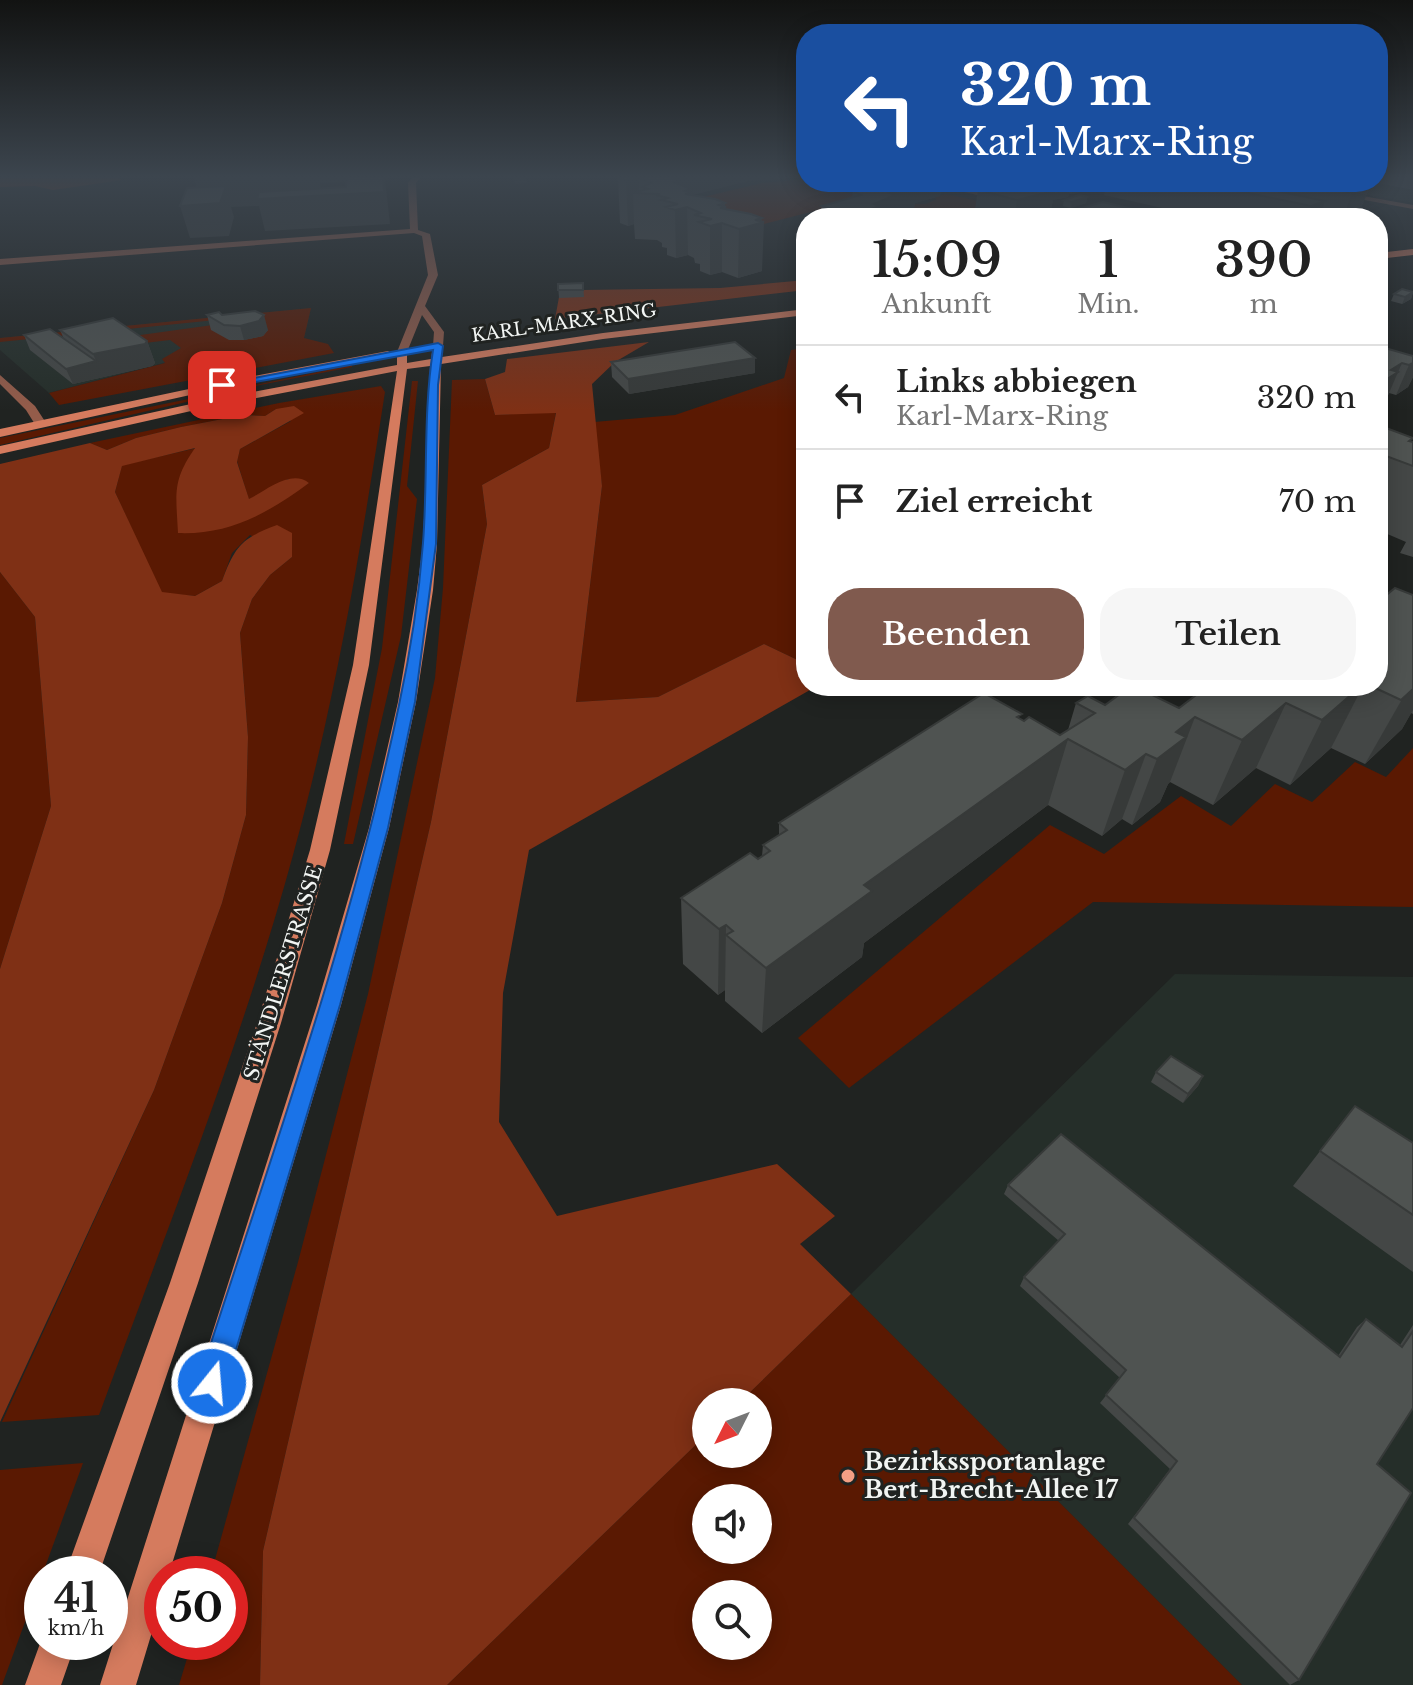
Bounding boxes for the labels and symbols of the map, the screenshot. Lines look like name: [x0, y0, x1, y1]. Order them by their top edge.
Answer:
street label: KARL-MARX-RING: [470, 299, 658, 347]
pin: [188, 351, 256, 419]
street label: STÄNDLERSTRASSE: [238, 862, 327, 1083]
position arrow: [170, 1341, 254, 1425]
north arrow: [692, 1388, 772, 1468]
place label: Bezirkssportanlage Bert-Brecht-Allee 17: [864, 1447, 1119, 1504]
marker: Bezirkssportanlage Bert-Brecht-Allee 17: [839, 1467, 857, 1485]
speed limit sign: 50: [144, 1556, 248, 1660]

